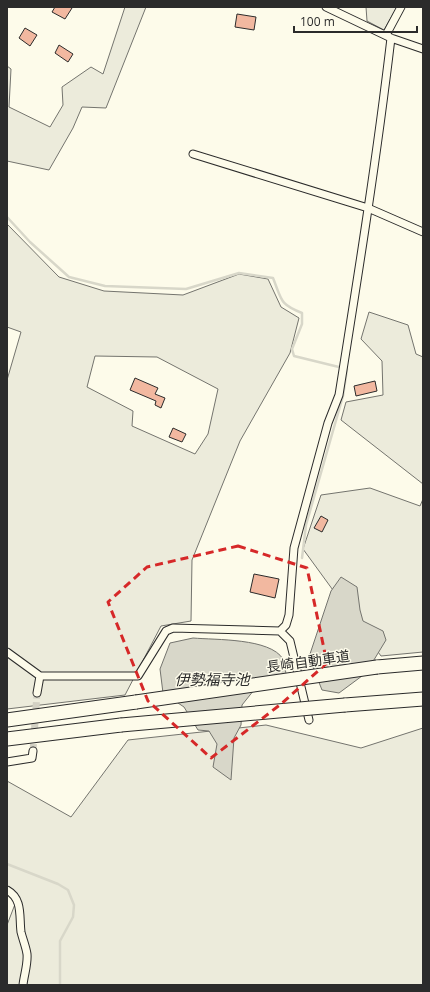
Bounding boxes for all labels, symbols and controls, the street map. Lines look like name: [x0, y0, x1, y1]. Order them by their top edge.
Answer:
scale bar: [294, 8, 417, 34]
text: 100 m: [300, 13, 335, 30]
street label: 長崎自動車道: [265, 646, 351, 676]
water label: 伊勢福寺池: [174, 669, 251, 689]

